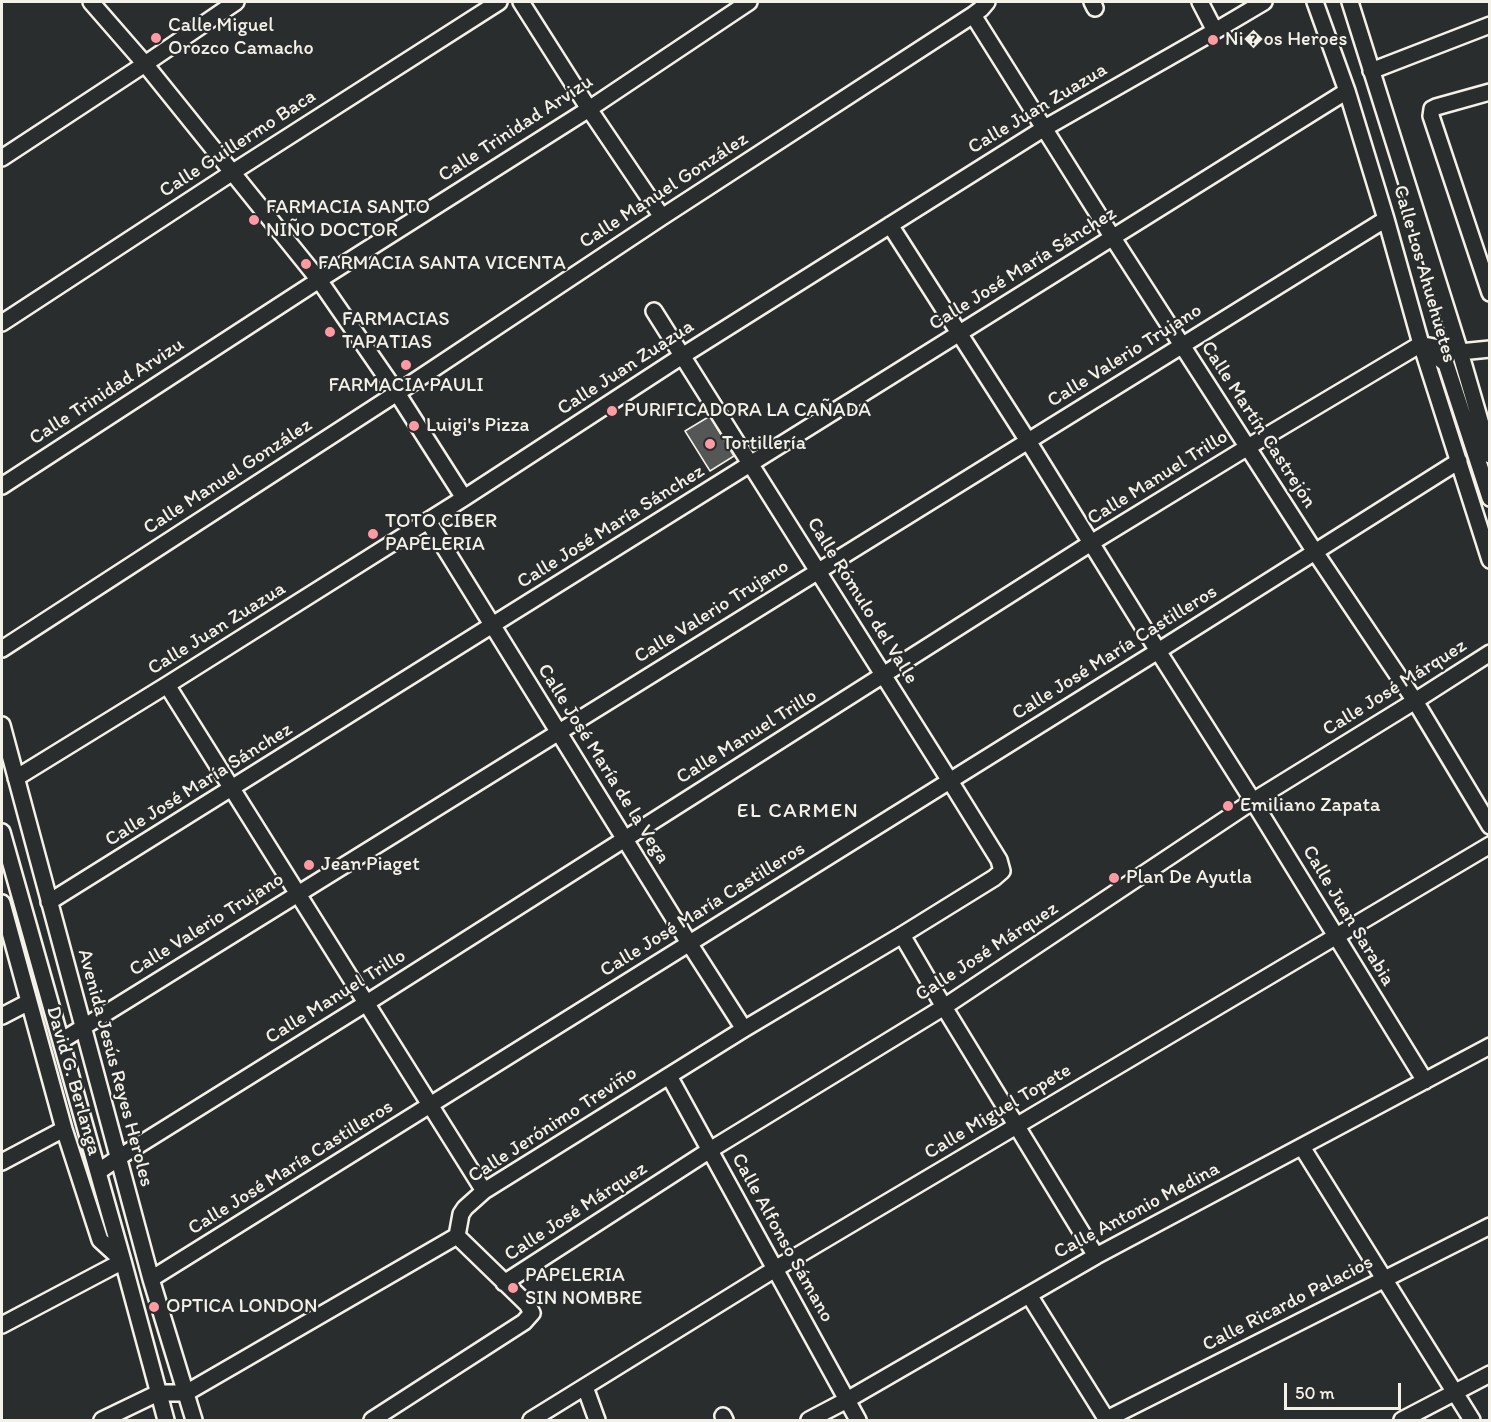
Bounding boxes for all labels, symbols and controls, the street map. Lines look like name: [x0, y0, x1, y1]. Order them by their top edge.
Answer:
place label: Calle Miguel Orozco Camacho: [168, 14, 314, 61]
place label: Ni�os Heroes: [1225, 28, 1347, 52]
marker: Calle Miguel Orozco Camacho: [149, 31, 163, 45]
marker: Ni�os Heroes: [1206, 33, 1220, 47]
street label: Calle Juan Zuazua: [964, 58, 1112, 160]
street label: Calle Trinidad Arvizu: [434, 70, 598, 188]
street label: Calle Guillermo Baca: [155, 85, 321, 203]
street label: Calle Manuel González: [575, 128, 753, 254]
street label: Calle Los Ahuehuetes: [1387, 183, 1461, 365]
place label: FARMACIA SANTO NIÑO DOCTOR: [266, 196, 430, 243]
street label: Calle José María Sánchez: [925, 202, 1121, 336]
marker: FARMACIA SANTO NIÑO DOCTOR: [247, 213, 261, 227]
place label: FARMACIA SANTA VICENTA: [318, 252, 566, 276]
marker: FARMACIA SANTA VICENTA: [299, 257, 313, 271]
street label: Calle Valerio Trujano: [1043, 299, 1207, 413]
place label: FARMACIAS TAPATIAS: [342, 308, 450, 355]
street label: Calle Juan Zuazua: [553, 315, 699, 421]
marker: FARMACIAS TAPATIAS: [323, 325, 337, 339]
street label: Calle Trinidad Arvizu: [25, 333, 189, 451]
street label: Calle Martín Castrejón: [1195, 337, 1321, 513]
marker: FARMACIA PAULI: [399, 358, 413, 372]
place label: FARMACIA PAULI: [328, 374, 484, 398]
place label: PURIFICADORA LA CAÑADA: [624, 399, 871, 423]
marker: PURIFICADORA LA CAÑADA: [605, 404, 619, 418]
street label: Calle Manuel González: [139, 414, 317, 540]
place label: Luigi's Pizza: [426, 414, 529, 438]
marker: Luigi's Pizza: [407, 419, 421, 433]
street label: Calle Manuel Trillo: [1083, 425, 1233, 531]
place label: Tortillería: [722, 432, 806, 456]
marker: Tortillería: [703, 437, 717, 451]
street label: Calle José María Sánchez: [513, 460, 709, 594]
place label: TOTO CIBER PAPELERIA: [385, 510, 497, 557]
street label: Calle Rómulo del Valle: [801, 513, 923, 689]
marker: TOTO CIBER PAPELERIA: [366, 527, 380, 541]
street label: Calle Valerio Trujano: [630, 555, 794, 669]
street label: Calle Juan Zuazua: [144, 577, 290, 681]
street label: Calle José María Castilleros: [1008, 580, 1222, 726]
street label: Calle José Márquez: [1319, 634, 1471, 742]
street label: Calle José María de la Vega: [532, 660, 674, 868]
street label: Calle Manuel Trillo: [672, 684, 822, 790]
street label: Calle José María Sánchez: [101, 718, 297, 852]
place label: Emiliano Zapata: [1240, 794, 1380, 818]
district label: EL CARMEN: [737, 799, 859, 825]
marker: Emiliano Zapata: [1221, 799, 1235, 813]
street label: Calle José María Castilleros: [596, 837, 810, 983]
street label: Calle Juan Sarabia: [1296, 841, 1400, 991]
place label: Jean Piaget: [321, 853, 420, 877]
marker: Jean Piaget: [302, 858, 316, 872]
place label: Plan De Ayutla: [1126, 866, 1252, 890]
street label: Calle Valerio Trujano: [125, 868, 289, 982]
marker: Plan De Ayutla: [1107, 871, 1121, 885]
street label: Calle José Márquez: [911, 897, 1063, 1007]
street label: Calle Manuel Trillo: [261, 944, 411, 1050]
street label: Avenida Jesús Reyes Heroles: [72, 947, 158, 1189]
street label: David G. Berlanga: [40, 1004, 106, 1158]
street label: Calle Miguel Topete: [920, 1059, 1076, 1165]
street label: Calle Jerónimo Treviño: [464, 1061, 642, 1189]
street label: Calle José María Castilleros: [184, 1095, 398, 1241]
street label: Calle Alfonso Sámano: [726, 1149, 838, 1327]
street label: Calle José Márquez: [500, 1157, 652, 1267]
street label: Calle Antonio Medina: [1050, 1157, 1224, 1265]
street label: Calle Ricardo Palacios: [1199, 1251, 1377, 1357]
place label: PAPELERIA SIN NOMBRE: [525, 1264, 642, 1311]
marker: PAPELERIA SIN NOMBRE: [506, 1281, 520, 1295]
place label: OPTICA LONDON: [166, 1295, 317, 1319]
marker: OPTICA LONDON: [147, 1300, 161, 1314]
scale bar: [1287, 1371, 1404, 1409]
text: 50 m: [1295, 1382, 1335, 1404]

